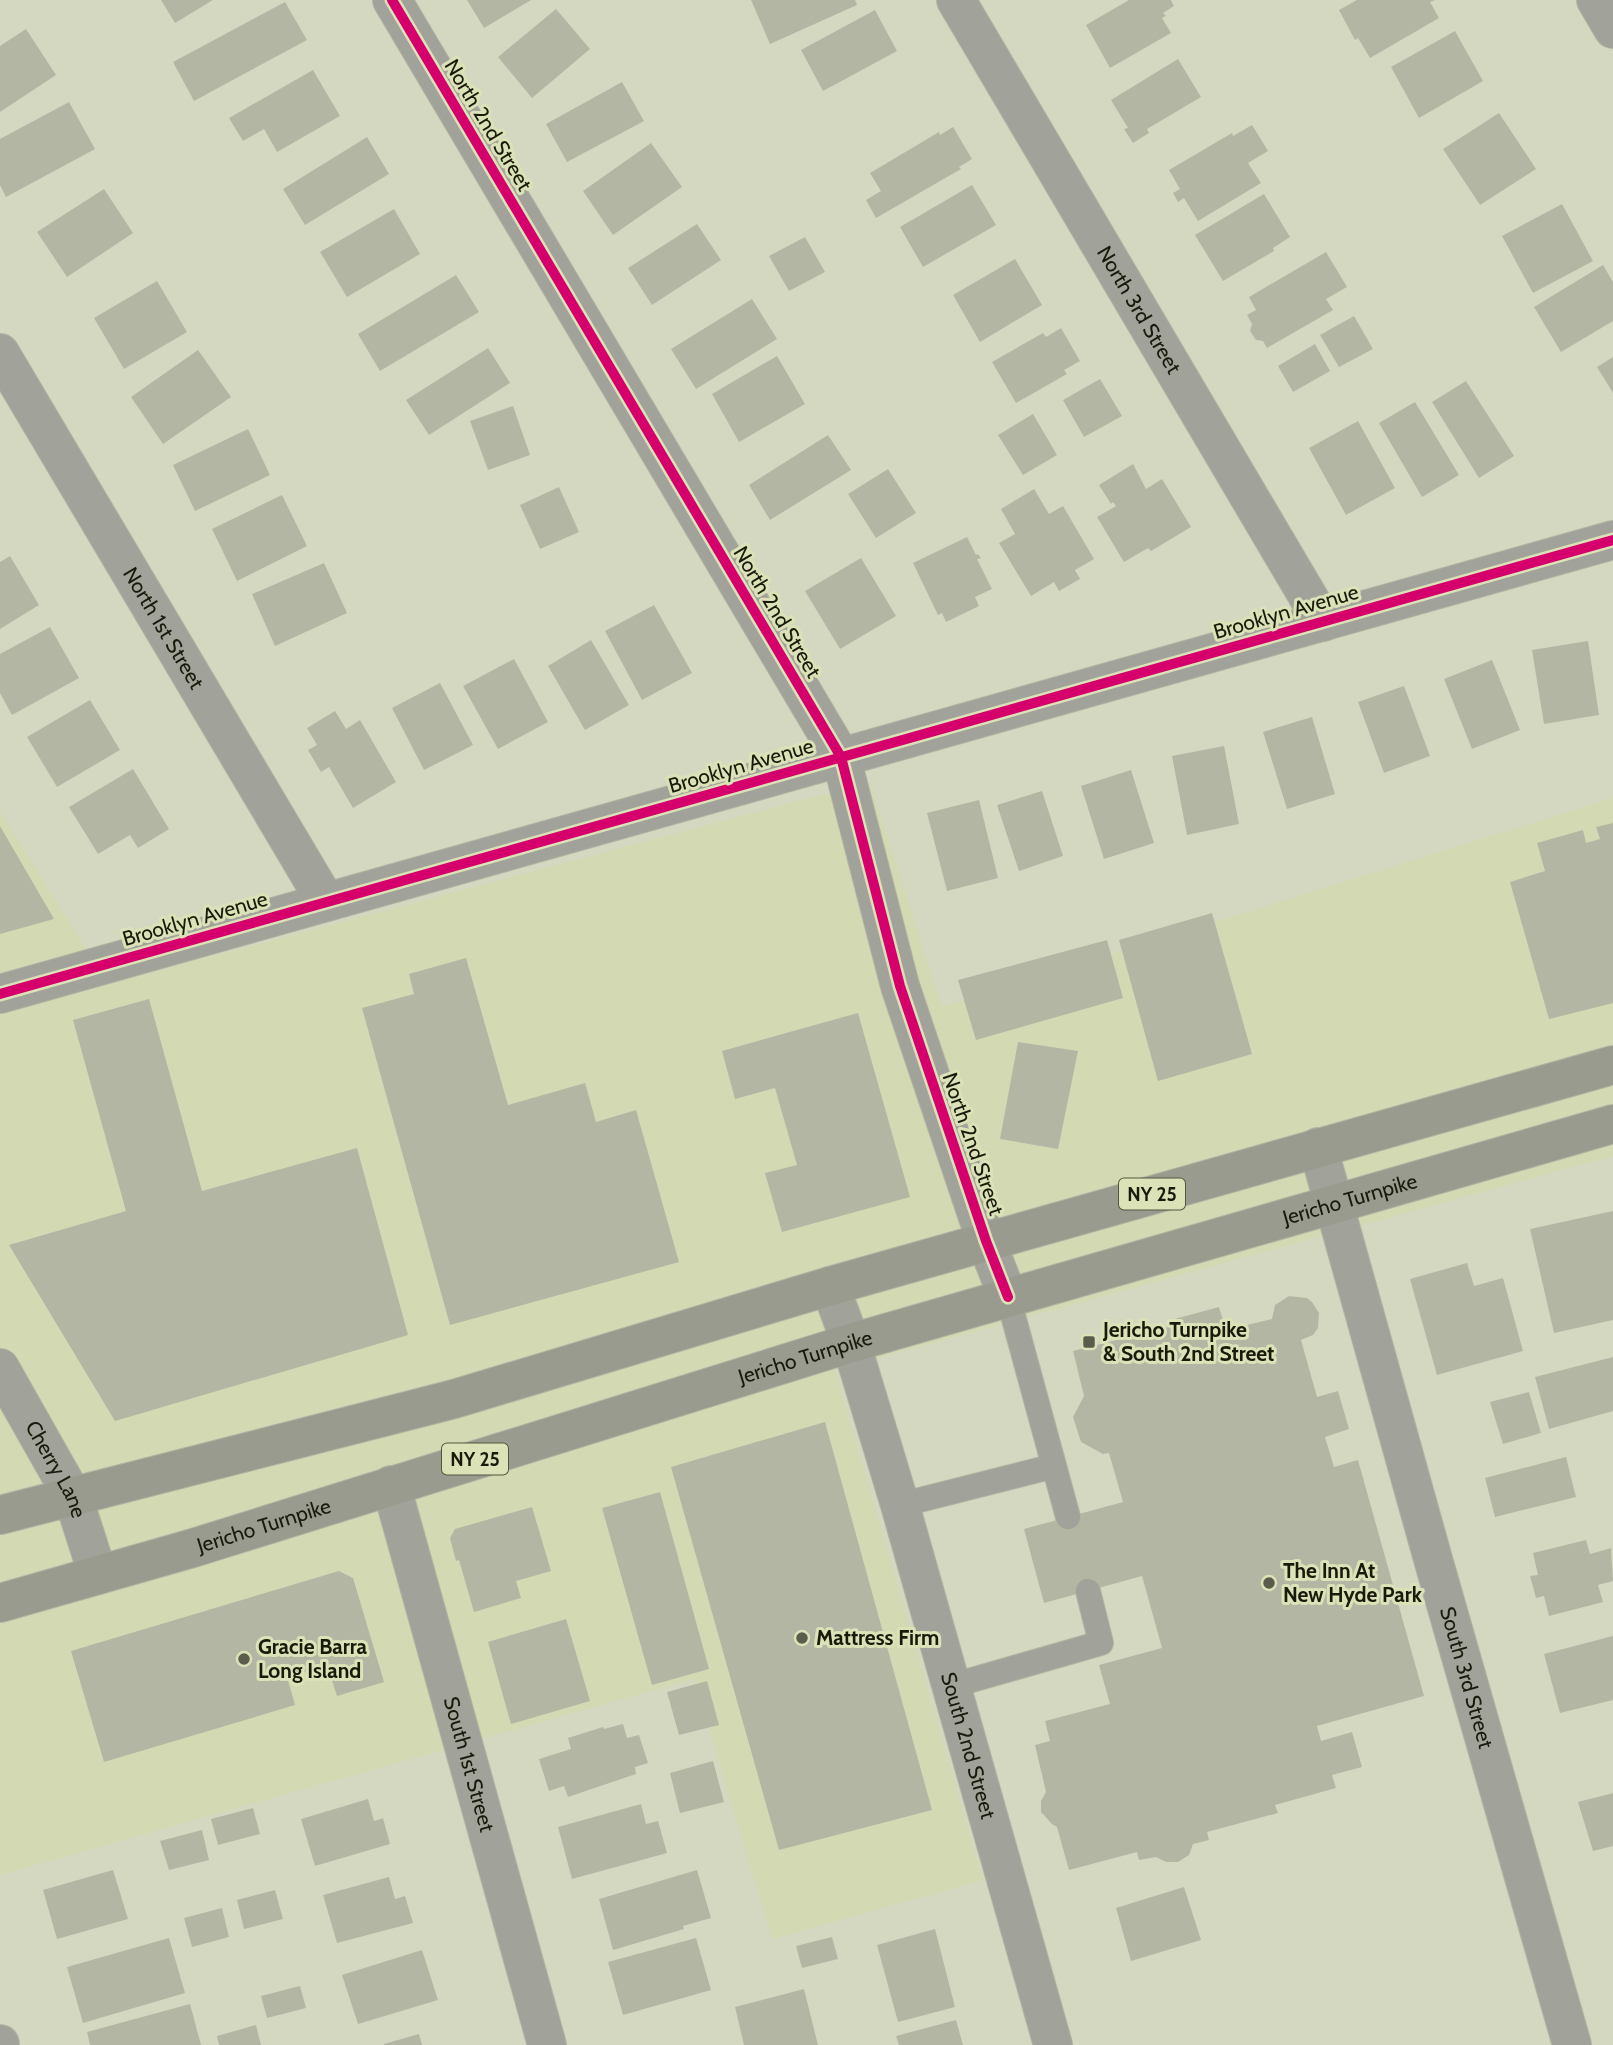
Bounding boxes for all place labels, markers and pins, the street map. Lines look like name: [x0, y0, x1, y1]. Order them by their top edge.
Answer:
place label: Jericho Turnpike & South 2nd Street: [1102, 1317, 1274, 1366]
marker: Jericho Turnpike & South 2nd Street: [1081, 1334, 1097, 1350]
place label: The Inn At New Hyde Park: [1283, 1558, 1423, 1607]
marker: The Inn At New Hyde Park: [1261, 1575, 1277, 1591]
place label: Mattress Firm: [816, 1625, 939, 1650]
marker: Mattress Firm: [794, 1630, 810, 1646]
place label: Gracie Barra Long Island: [258, 1634, 368, 1683]
marker: Gracie Barra Long Island: [236, 1651, 252, 1667]

